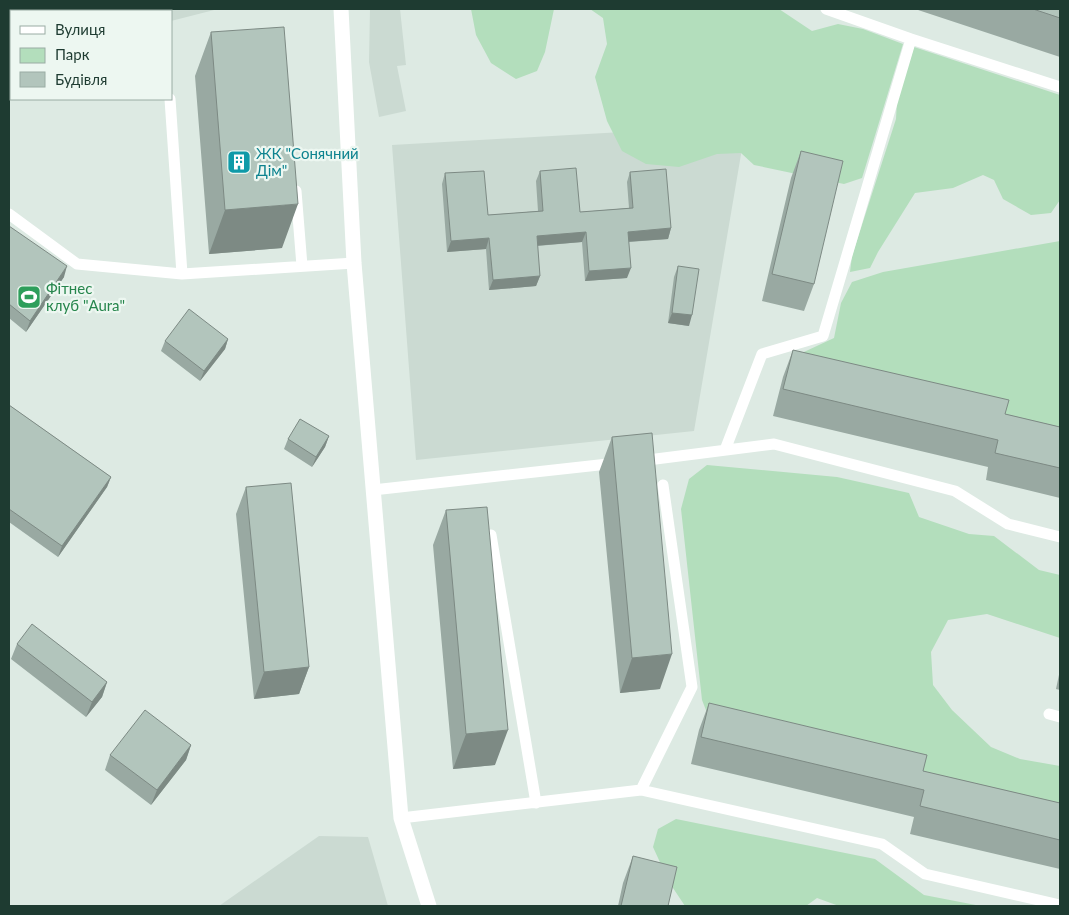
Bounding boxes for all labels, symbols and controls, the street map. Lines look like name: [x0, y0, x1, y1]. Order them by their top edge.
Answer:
legend: [10, 10, 172, 100]
text: Вулиця: [55, 20, 105, 38]
text: Парк: [55, 45, 90, 63]
text: Будівля: [55, 70, 107, 88]
place label: ЖК "Сонячний Дім": [256, 144, 359, 179]
building icon: ЖК "Сонячний Дім": [226, 149, 252, 175]
place label: Фітнес клуб "Aura": [46, 279, 125, 314]
sports icon: Фітнес клуб "Aura": [16, 284, 42, 310]

